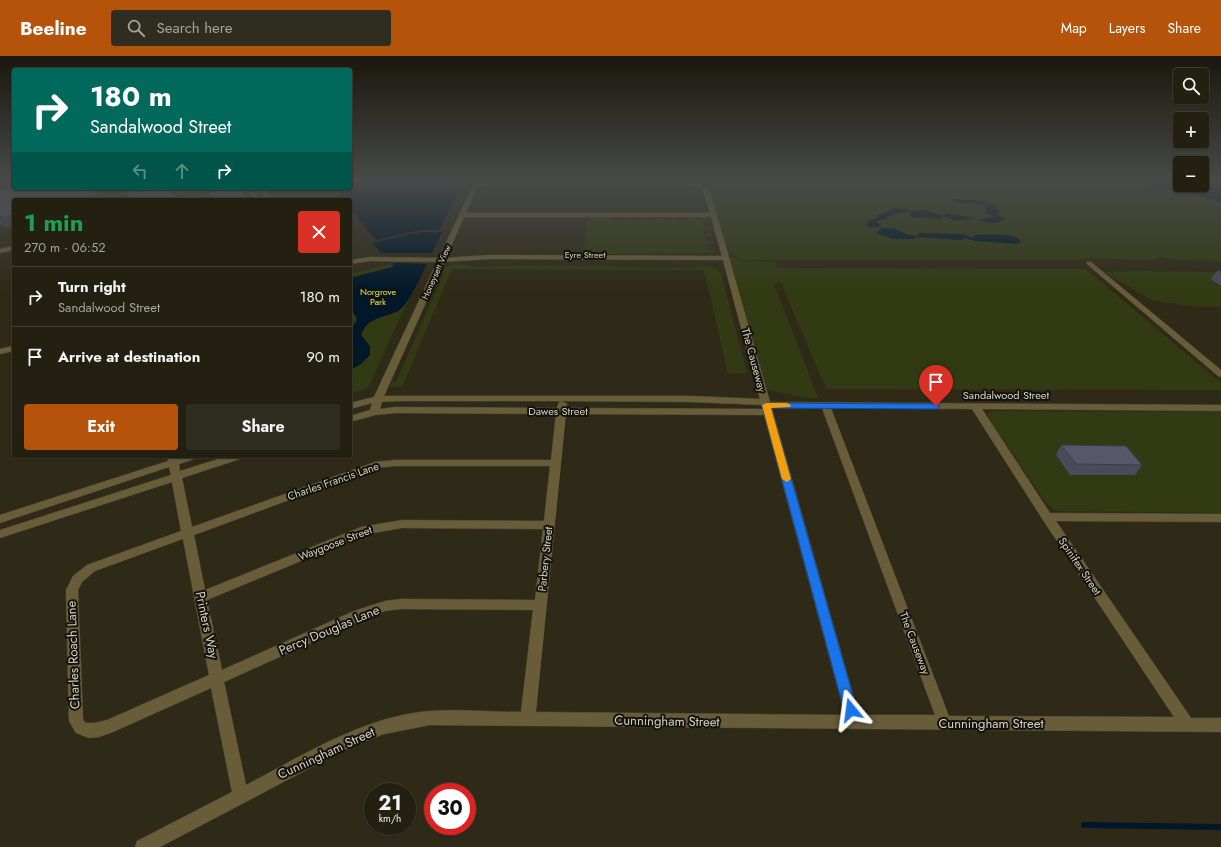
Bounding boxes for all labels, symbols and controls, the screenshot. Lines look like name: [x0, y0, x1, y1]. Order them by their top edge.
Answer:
search box: [111, 10, 391, 46]
text: Beeline: [20, 15, 87, 42]
icon: search: [125, 17, 147, 39]
text: Search here: [157, 17, 232, 39]
text: Map: [1061, 18, 1087, 38]
text: Layers: [1109, 18, 1145, 38]
text: Share: [1167, 18, 1201, 38]
map controls: [1173, 68, 1209, 192]
button: search: [1173, 68, 1209, 104]
text: 180 m: [90, 76, 172, 117]
icon: right: [24, 84, 76, 136]
button: +: [1173, 112, 1209, 148]
text: Sandalwood Street: [90, 114, 231, 140]
button: −: [1173, 156, 1209, 192]
icon: left: [129, 160, 151, 182]
icon: ahead: [171, 160, 193, 182]
icon: right: [213, 160, 235, 182]
text: 1 min: [24, 205, 84, 240]
button: close: [298, 211, 340, 253]
text: 270 m · 06:52: [24, 238, 106, 257]
street label: Honeysett View: [418, 242, 454, 301]
street label: Eyre Street: [565, 248, 606, 261]
text: Turn right: [58, 276, 126, 298]
park label: Norgrove Park: [360, 285, 396, 308]
icon: right: [24, 286, 46, 308]
text: 180 m: [300, 286, 340, 308]
text: Sandalwood Street: [58, 298, 160, 317]
street label: The Causeway: [738, 326, 770, 394]
icon: arrive: [24, 346, 46, 368]
text: Arrive at destination: [58, 346, 200, 368]
text: 90 m: [306, 346, 340, 368]
pin: [919, 365, 953, 406]
icon: arrive: [925, 371, 947, 393]
street label: Sandalwood Street: [963, 387, 1050, 403]
street label: Dawes Street: [528, 403, 588, 419]
button: Exit: [24, 404, 178, 450]
button: Share: [186, 404, 340, 450]
street label: Charles Francis Lane: [285, 458, 381, 504]
street label: Waygoose Street: [296, 521, 374, 564]
street label: Parbery Street: [534, 525, 556, 592]
street label: Spinifex Street: [1055, 534, 1105, 598]
street label: Printers Way: [191, 590, 223, 661]
street label: Charles Roach Lane: [62, 600, 84, 710]
street label: Percy Douglas Lane: [276, 600, 383, 660]
street label: The Causeway: [896, 609, 934, 677]
position arrow: [830, 689, 872, 731]
street label: Cunningham Street: [614, 711, 721, 731]
street label: Cunningham Street: [938, 714, 1044, 733]
street label: Cunningham Street: [274, 722, 378, 784]
speed limit sign: 30: [424, 783, 476, 835]
text: 21: [378, 789, 402, 818]
text: km/h: [379, 811, 401, 826]

